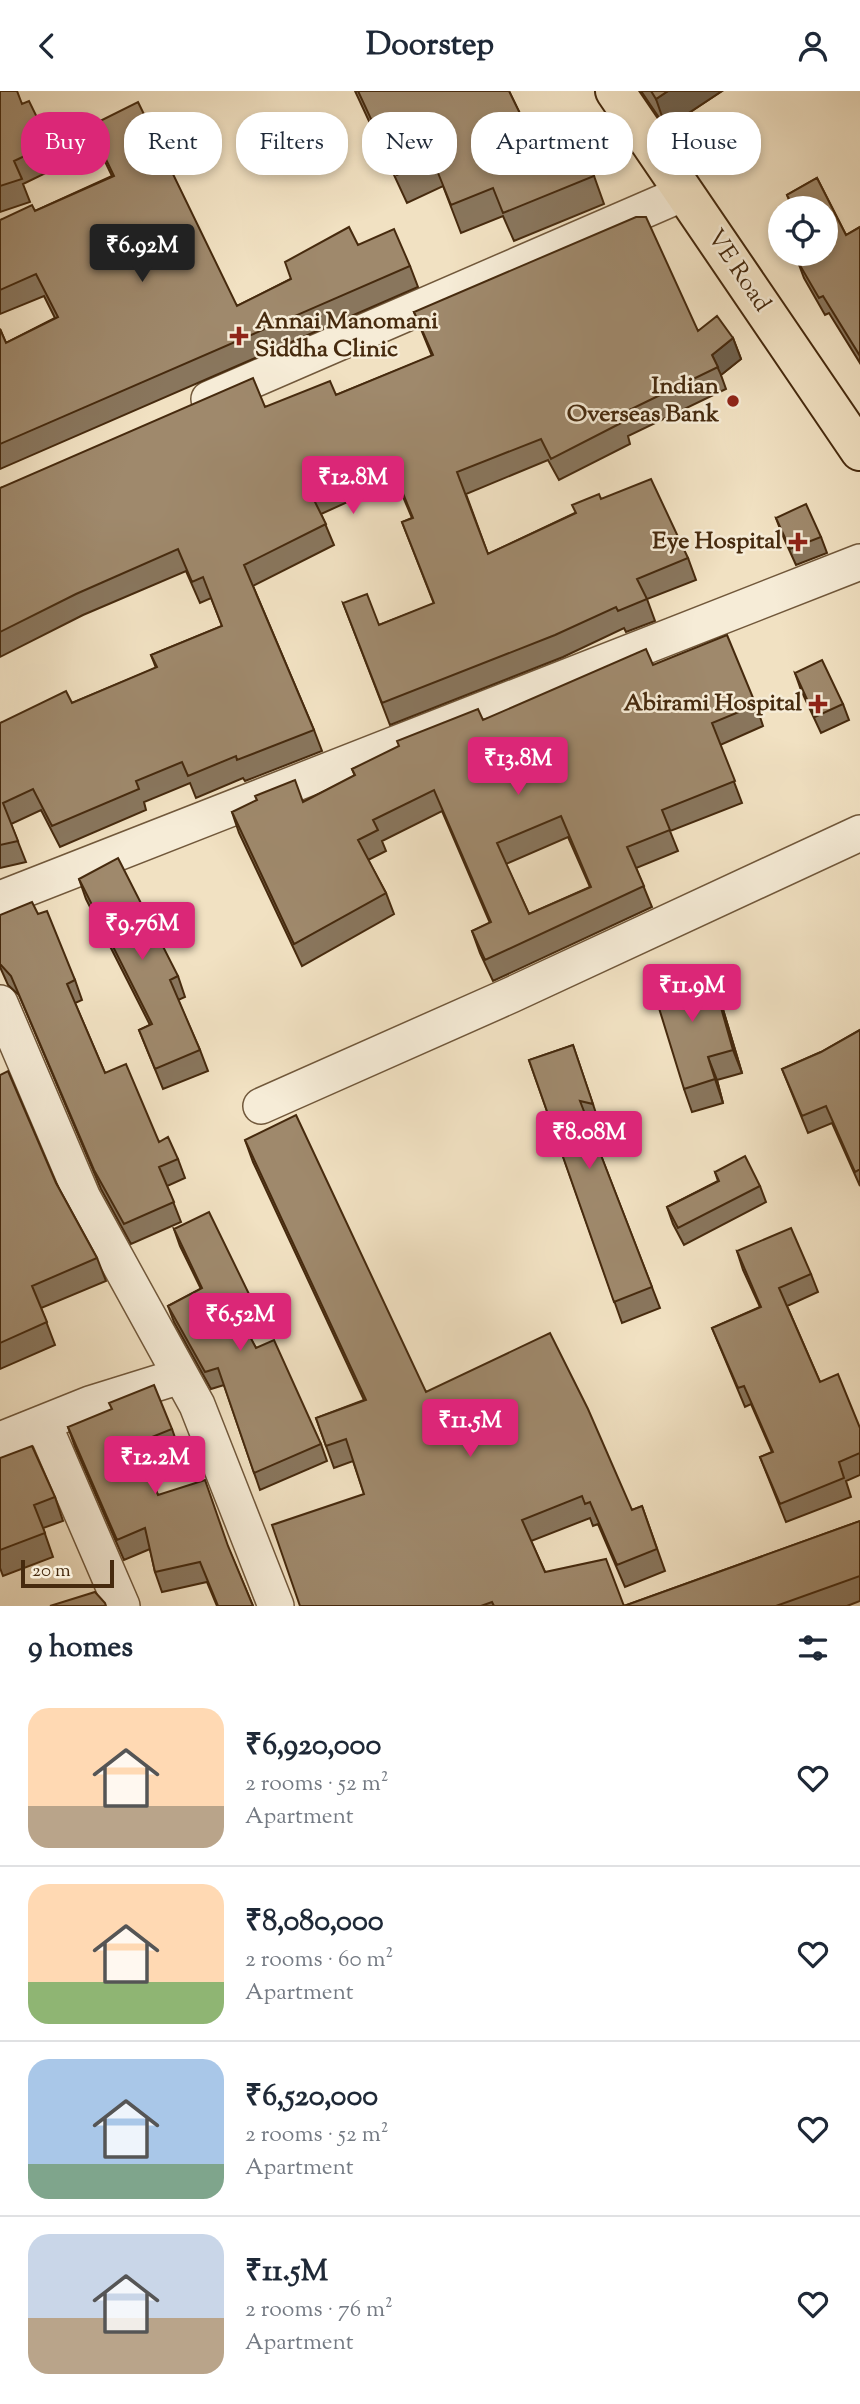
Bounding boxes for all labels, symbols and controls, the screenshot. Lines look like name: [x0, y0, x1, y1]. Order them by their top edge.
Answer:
text: Doorstep: [366, 23, 494, 69]
icon: back: [28, 27, 66, 65]
icon: person: [794, 27, 832, 65]
chip: Buy: [21, 112, 110, 175]
chip: Rent: [124, 112, 222, 175]
chip: Filters: [236, 112, 348, 175]
chip: New: [362, 112, 457, 175]
chip: Apartment: [471, 112, 633, 175]
chip: House: [647, 112, 761, 175]
map controls: [768, 196, 838, 266]
button: locate: [768, 196, 838, 266]
street label: VE Road: [698, 223, 778, 319]
pin: ₹6.92M: [85, 225, 199, 284]
text: ₹6.92M: [106, 230, 178, 263]
place label: Annai Manomani Siddha Clinic: [255, 305, 438, 367]
marker: Annai Manomani Siddha Clinic: [229, 326, 249, 346]
place label: Indian Overseas Bank: [567, 370, 720, 432]
marker: Indian Overseas Bank: [725, 393, 741, 409]
pin: ₹12.8M: [296, 457, 410, 516]
text: ₹12.8M: [318, 462, 388, 495]
place label: Eye Hospital: [652, 525, 782, 559]
marker: Eye Hospital: [788, 532, 808, 552]
place label: Abirami Hospital: [624, 687, 802, 721]
marker: Abirami Hospital: [808, 694, 828, 714]
pin: ₹13.8M: [461, 737, 575, 797]
text: ₹13.8M: [484, 743, 552, 776]
pin: ₹9.76M: [85, 903, 199, 962]
text: ₹9.76M: [105, 908, 179, 941]
pin: ₹11.9M: [635, 965, 749, 1024]
text: ₹11.9M: [659, 970, 725, 1003]
pin: ₹8.08M: [532, 1111, 646, 1171]
text: ₹8.08M: [552, 1117, 626, 1150]
pin: ₹6.52M: [183, 1293, 297, 1353]
text: ₹6.52M: [205, 1299, 275, 1332]
pin: ₹11.5M: [413, 1399, 527, 1459]
text: ₹11.5M: [438, 1405, 502, 1438]
pin: ₹12.2M: [98, 1437, 212, 1496]
text: ₹12.2M: [120, 1442, 190, 1475]
scale bar: [21, 1557, 114, 1589]
text: 20 m: [32, 1558, 71, 1585]
text: 9 homes: [28, 1627, 133, 1670]
icon: filters: [794, 1629, 832, 1667]
text: ₹6,920,000: [245, 1725, 381, 1768]
icon: home: [84, 1736, 168, 1820]
icon: heart: [794, 1759, 832, 1797]
text: 2 rooms · 52 m²: [245, 1768, 388, 1801]
text: Apartment: [245, 1801, 354, 1834]
text: ₹8,080,000: [245, 1901, 384, 1944]
icon: home: [84, 1912, 168, 1996]
icon: heart: [794, 1935, 832, 1973]
text: 2 rooms · 60 m²: [245, 1944, 393, 1977]
text: Apartment: [245, 1977, 354, 2010]
text: ₹6,520,000: [245, 2076, 378, 2119]
icon: home: [84, 2087, 168, 2171]
icon: heart: [794, 2110, 832, 2148]
text: 2 rooms · 52 m²: [245, 2119, 388, 2152]
text: Apartment: [245, 2152, 354, 2185]
text: ₹11.5M: [245, 2251, 328, 2294]
icon: home: [84, 2262, 168, 2346]
icon: heart: [794, 2285, 832, 2323]
text: 2 rooms · 76 m²: [245, 2294, 393, 2327]
text: Apartment: [245, 2327, 354, 2360]

